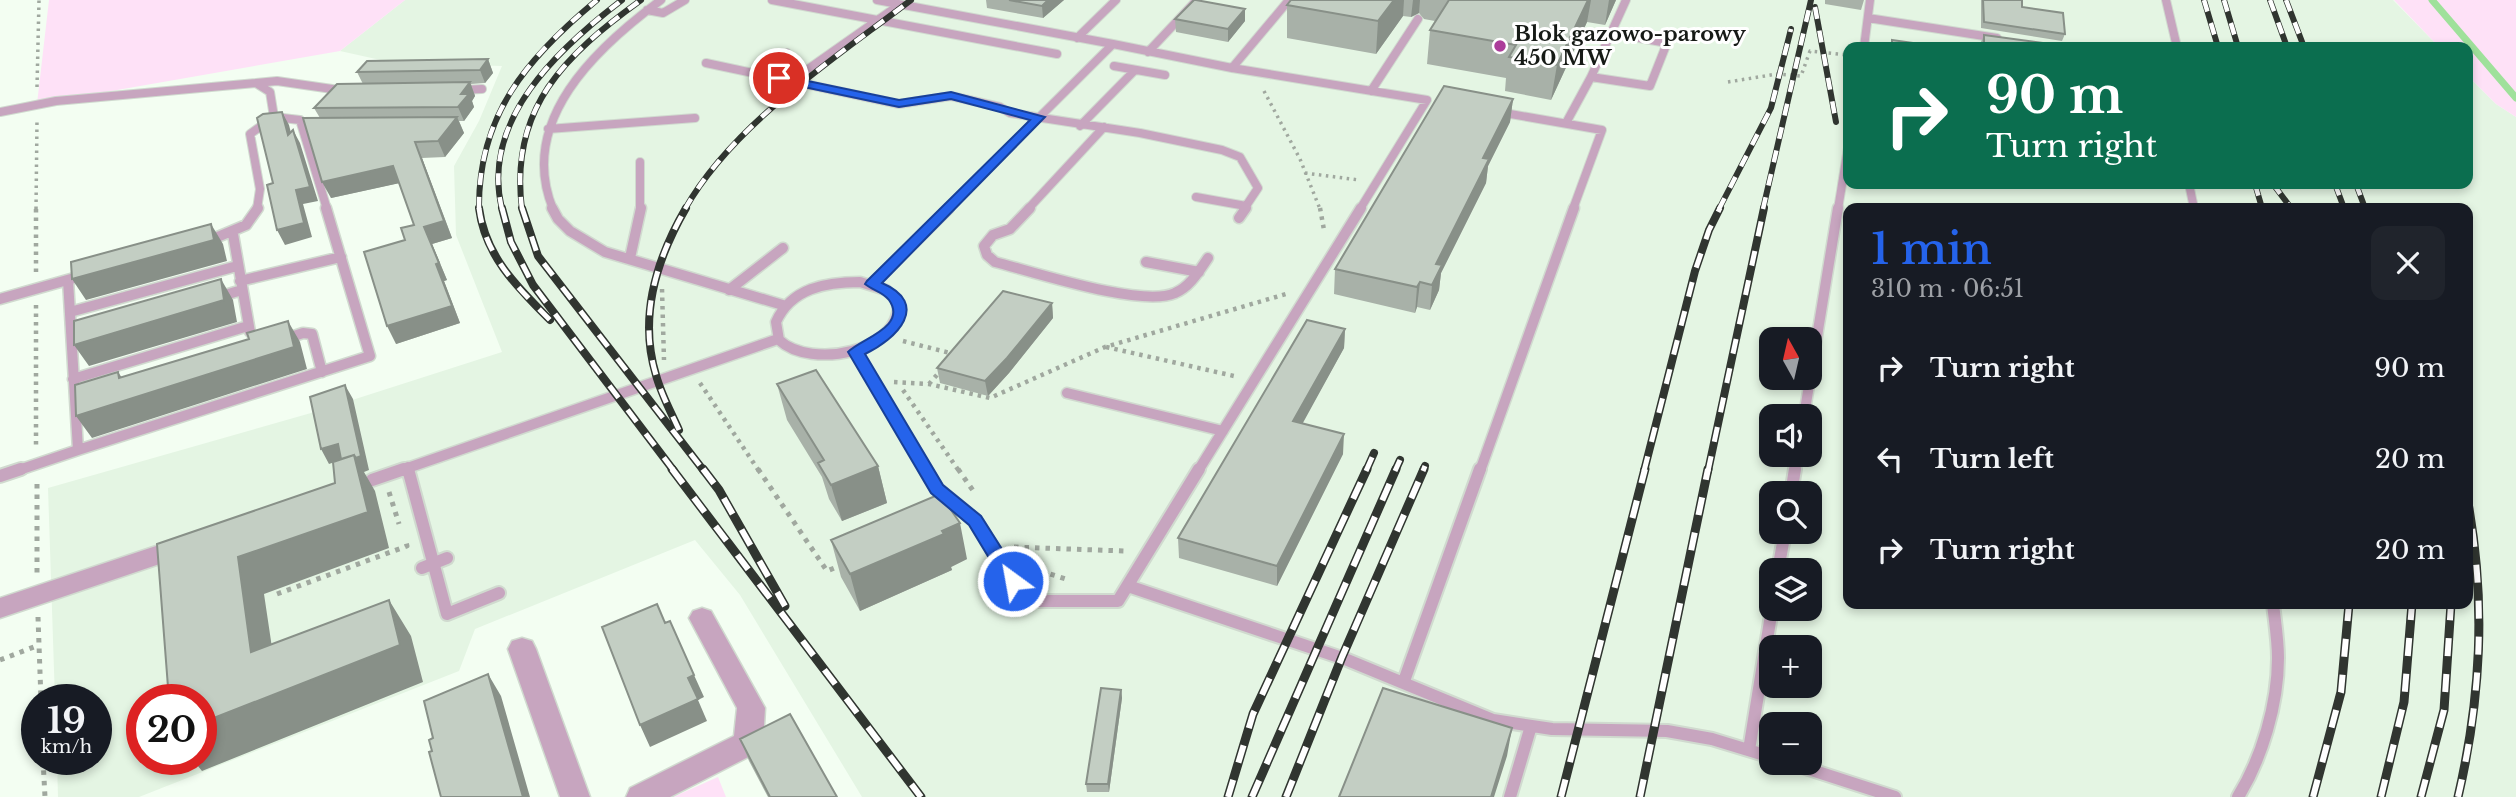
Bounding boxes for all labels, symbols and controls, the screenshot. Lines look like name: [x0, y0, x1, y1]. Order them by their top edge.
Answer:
place label: Blok gazowo-parowy 450 MW: [1514, 21, 1746, 71]
marker: Blok gazowo-parowy 450 MW: [1492, 38, 1508, 54]
pin: [749, 48, 809, 108]
icon: arrive: [760, 59, 798, 97]
text: 90 m: [1986, 65, 2123, 126]
icon: right: [1871, 70, 1962, 161]
text: Turn right: [1986, 126, 2157, 166]
text: 1 min: [1871, 223, 1992, 275]
button: close: [2371, 226, 2445, 300]
text: 310 m · 06:51: [1871, 275, 2024, 303]
north arrow: [1759, 327, 1822, 390]
map controls: [1759, 327, 1822, 775]
icon: right: [1871, 349, 1909, 387]
text: Turn right: [1930, 352, 2075, 384]
text: 90 m: [2374, 352, 2445, 384]
button: sound: [1759, 404, 1822, 467]
icon: left: [1871, 440, 1909, 478]
text: Turn left: [1930, 443, 2054, 475]
text: 20 m: [2375, 443, 2445, 475]
button: search: [1759, 481, 1822, 544]
icon: right: [1871, 531, 1909, 569]
text: Turn right: [1930, 534, 2075, 566]
text: 20 m: [2375, 534, 2445, 566]
position arrow: [976, 544, 1050, 618]
button: layers: [1759, 558, 1822, 621]
button: +: [1759, 635, 1822, 698]
speed limit sign: 20: [126, 684, 217, 775]
text: 19: [47, 699, 86, 742]
button: −: [1759, 712, 1822, 775]
text: km/h: [41, 736, 92, 758]

